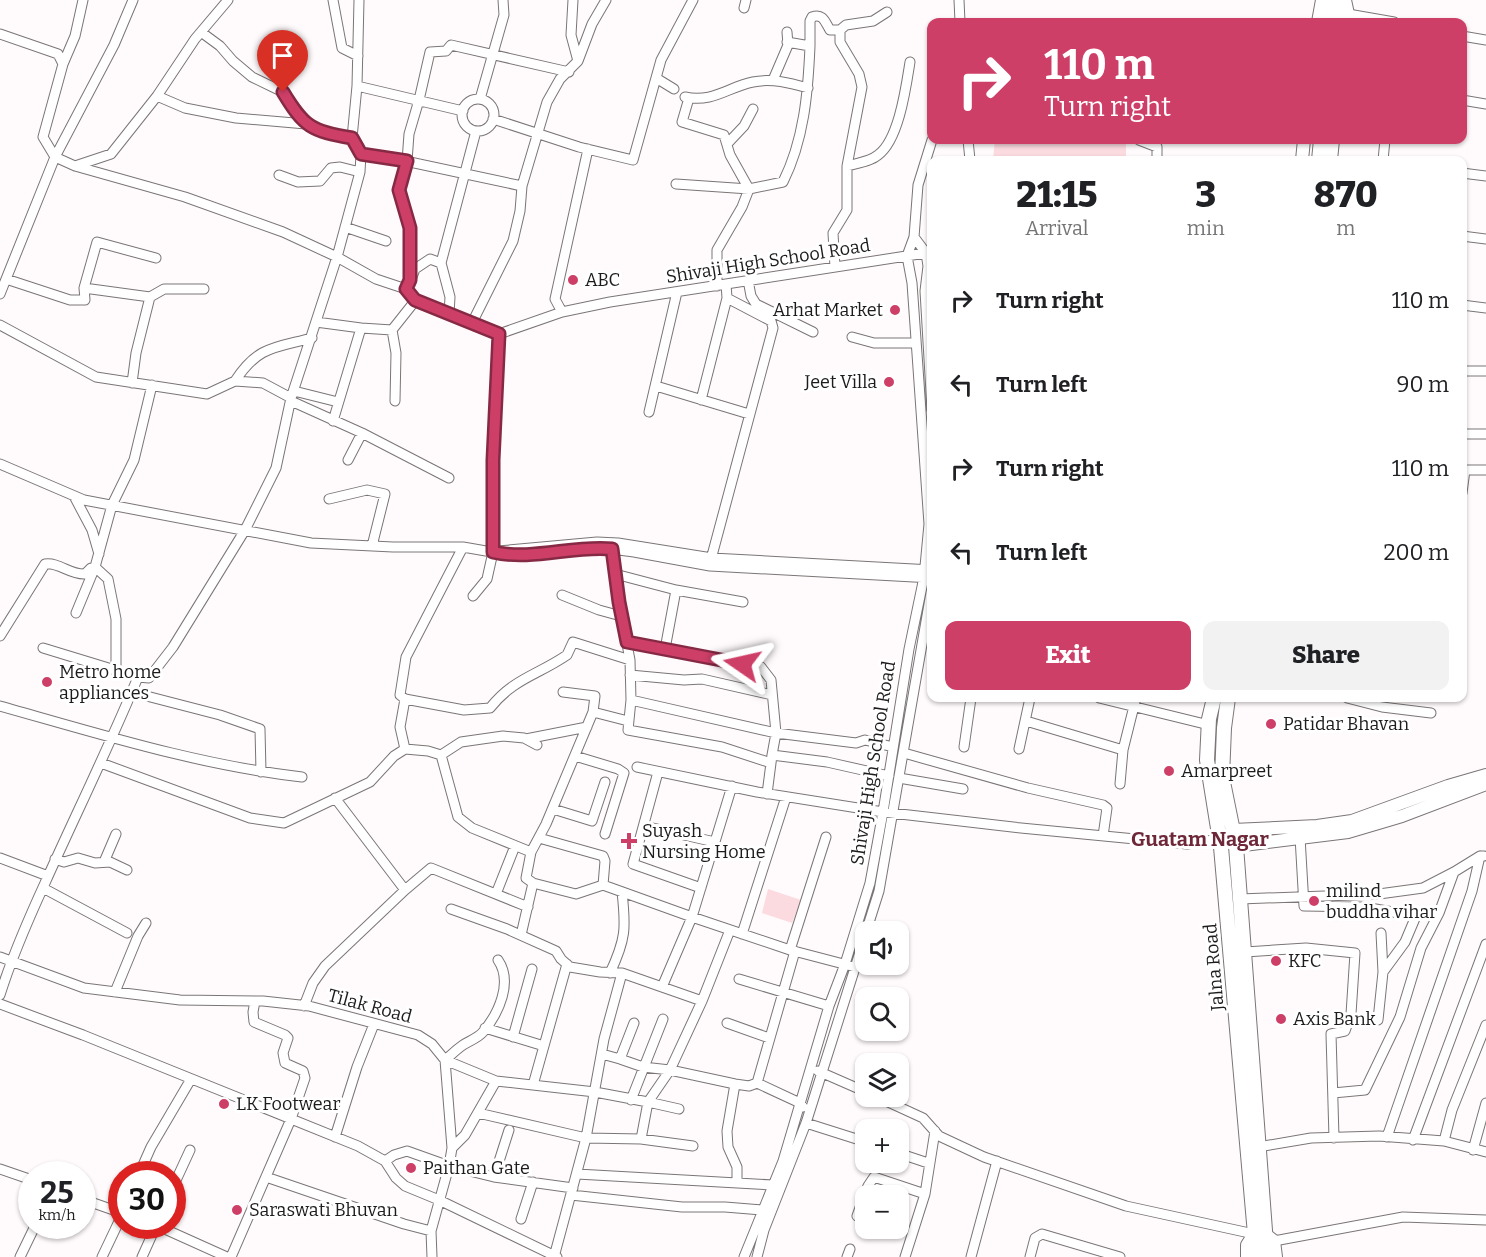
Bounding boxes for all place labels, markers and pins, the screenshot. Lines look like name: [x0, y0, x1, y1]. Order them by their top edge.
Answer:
pin: [257, 30, 308, 92]
place label: ABC: [585, 269, 620, 291]
marker: ABC: [566, 273, 580, 287]
place label: Arhat Market: [773, 299, 883, 321]
marker: Arhat Market: [888, 303, 902, 317]
place label: Jeet Villa: [803, 371, 877, 393]
marker: Jeet Villa: [882, 375, 896, 389]
place label: Metro home appliances: [59, 661, 161, 704]
marker: Metro home appliances: [40, 675, 54, 689]
place label: Patidar Bhavan: [1283, 713, 1410, 735]
marker: Patidar Bhavan: [1264, 717, 1278, 731]
place label: Amarpreet: [1181, 760, 1273, 782]
marker: Amarpreet: [1162, 764, 1176, 778]
place label: Suyash Nursing Home: [642, 820, 766, 863]
marker: Suyash Nursing Home: [620, 832, 638, 850]
place label: milind buddha vihar: [1326, 880, 1437, 923]
marker: milind buddha vihar: [1307, 894, 1321, 908]
place label: KFC: [1288, 950, 1321, 972]
marker: KFC: [1269, 954, 1283, 968]
place label: Axis Bank: [1293, 1008, 1377, 1030]
marker: Axis Bank: [1274, 1012, 1288, 1026]
place label: LK Footwear: [236, 1093, 340, 1115]
marker: LK Footwear: [217, 1097, 231, 1111]
place label: Paithan Gate: [423, 1157, 530, 1179]
marker: Paithan Gate: [404, 1161, 418, 1175]
place label: Saraswati Bhuvan: [249, 1199, 399, 1221]
marker: Saraswati Bhuvan: [230, 1203, 244, 1217]

